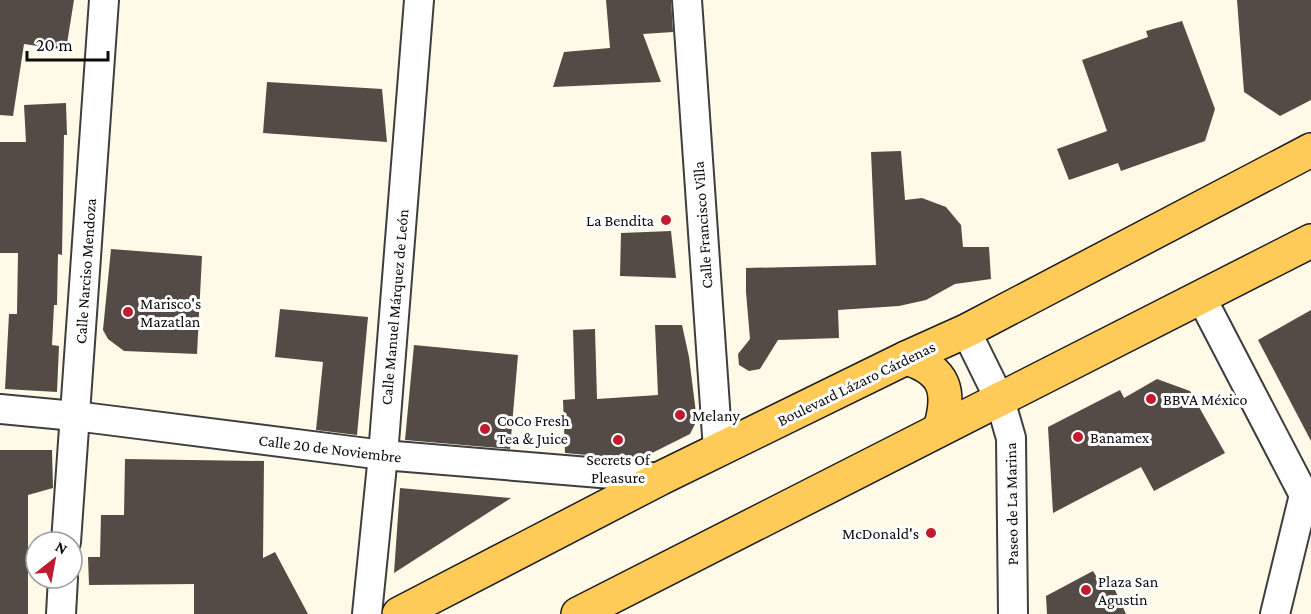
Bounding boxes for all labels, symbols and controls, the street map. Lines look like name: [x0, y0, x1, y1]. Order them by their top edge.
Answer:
scale bar: [27, 24, 108, 62]
text: 20 m: [36, 35, 73, 55]
street label: Calle Francisco Villa: [690, 160, 715, 289]
street label: Calle Narciso Mendoza: [72, 197, 99, 344]
street label: Calle Manuel Márquez de León: [377, 208, 413, 406]
place label: La Bendita: [586, 212, 655, 229]
marker: La Bendita: [659, 213, 673, 227]
place label: Marisco's Mazatlan: [140, 295, 201, 330]
marker: Marisco's Mazatlan: [121, 305, 135, 319]
street label: Boulevard Lázaro Cárdenas: [775, 338, 938, 429]
place label: BBVA México: [1163, 391, 1247, 408]
marker: BBVA México: [1144, 392, 1158, 406]
place label: Melany: [692, 407, 740, 425]
marker: Melany: [673, 408, 687, 422]
place label: CoCo Fresh Tea & Juice: [497, 412, 570, 448]
marker: CoCo Fresh Tea & Juice: [478, 422, 492, 436]
place label: Banamex: [1090, 429, 1150, 446]
marker: Banamex: [1071, 430, 1085, 444]
street label: Calle 20 de Noviembre: [258, 431, 402, 466]
marker: Secrets Of Pleasure: [611, 433, 625, 447]
street label: Paseo de La Marina: [1002, 442, 1021, 566]
place label: Secrets Of Pleasure: [586, 451, 651, 486]
place label: McDonald's: [842, 525, 919, 542]
marker: McDonald's: [924, 526, 938, 540]
north arrow: [24, 530, 84, 590]
text: N: [52, 537, 71, 558]
place label: Plaza San Agustin: [1098, 573, 1159, 609]
marker: Plaza San Agustin: [1079, 583, 1093, 597]

